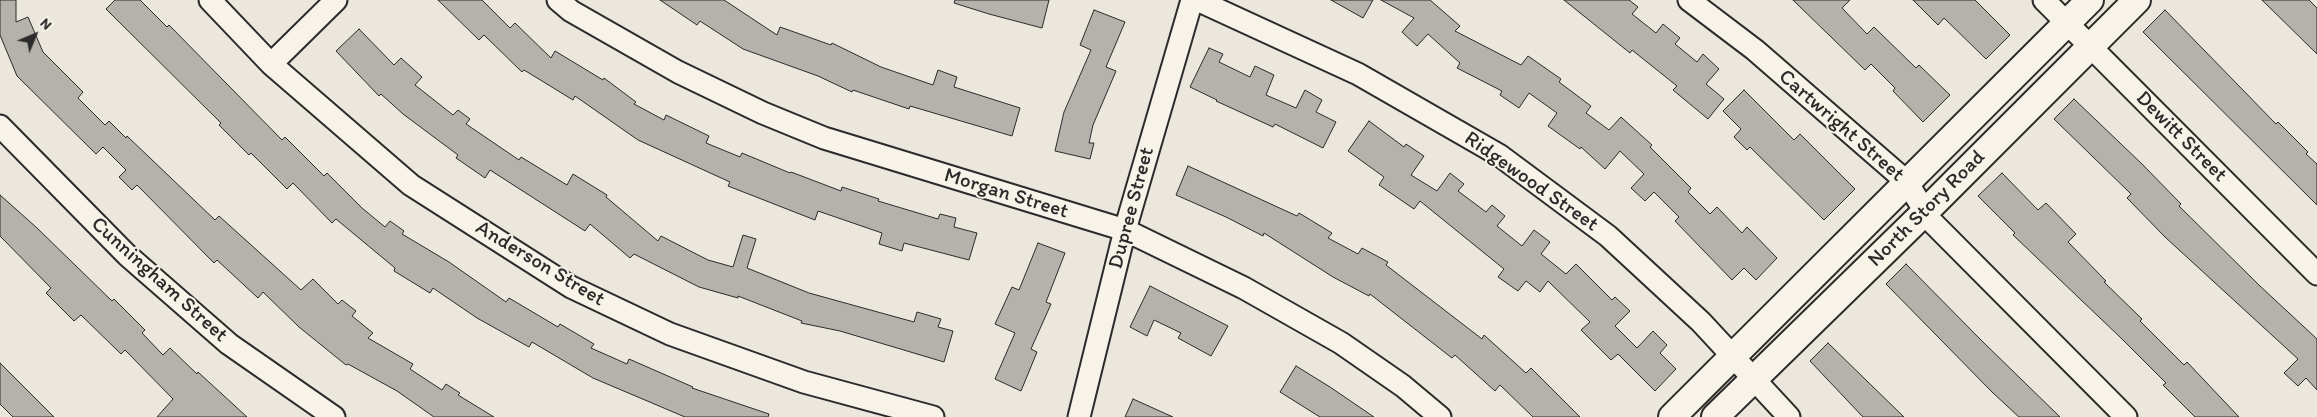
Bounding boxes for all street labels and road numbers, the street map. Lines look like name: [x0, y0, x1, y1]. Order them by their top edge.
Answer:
street label: Cartwright Street: [1773, 64, 1909, 188]
street label: Dewitt Street: [2130, 86, 2232, 188]
street label: Ridgewood Street: [1459, 126, 1603, 238]
street label: Dupree Street: [1104, 144, 1160, 272]
street label: North Story Road: [1863, 145, 1991, 273]
street label: Morgan Street: [941, 163, 1071, 225]
street label: Cunningham Street: [85, 212, 233, 348]
street label: Anderson Street: [471, 216, 609, 312]

